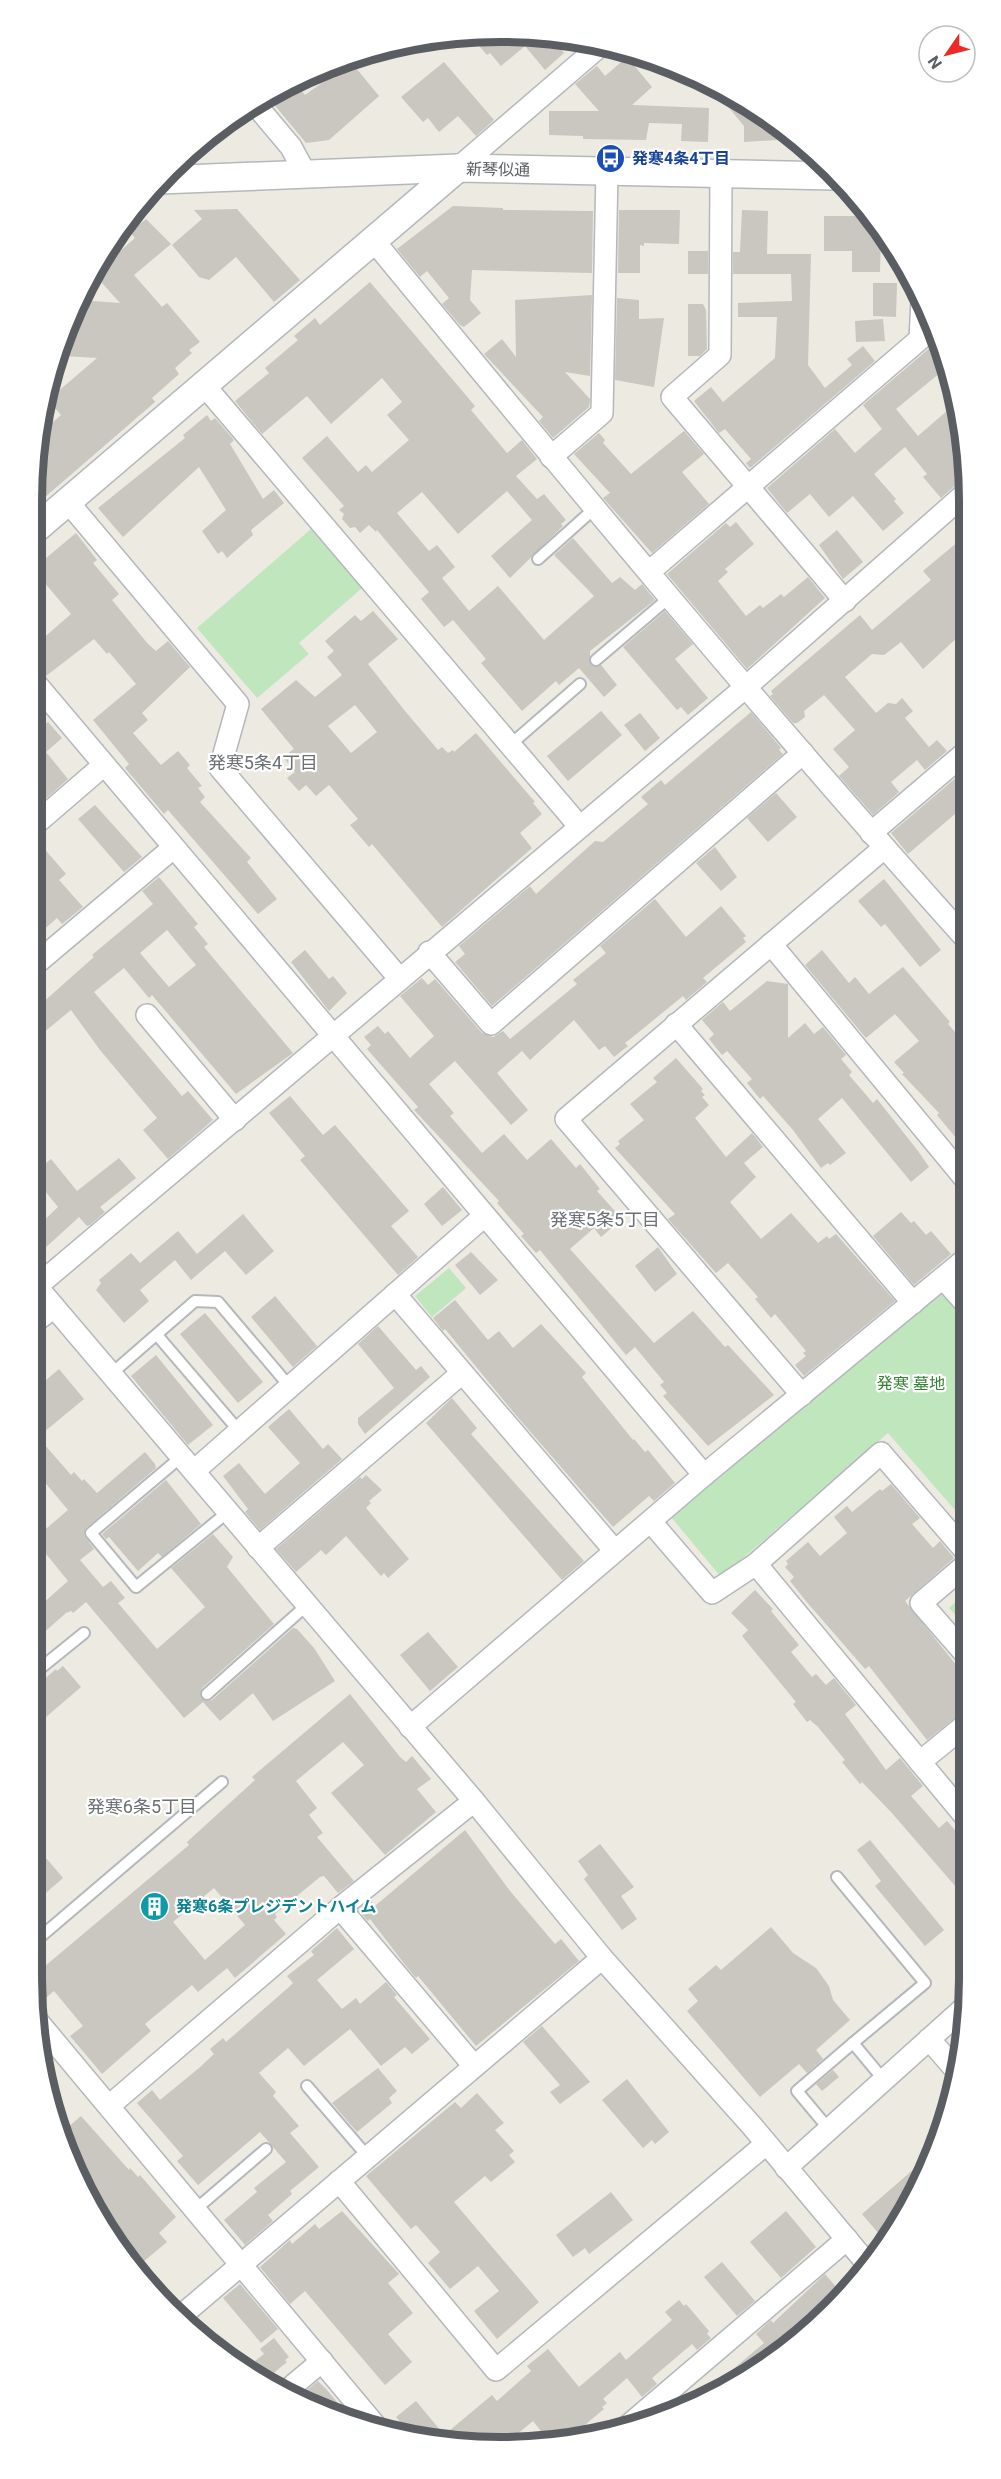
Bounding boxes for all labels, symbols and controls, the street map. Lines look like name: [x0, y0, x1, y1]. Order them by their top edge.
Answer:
north arrow: [917, 24, 977, 84]
text: N: [924, 52, 946, 72]
bus stop icon: 発寒4条4丁目: [595, 142, 627, 174]
place label: 発寒4条4丁目: [632, 149, 730, 168]
street label: 新琴似通: [466, 159, 530, 180]
district label: 発寒5条4丁目: [208, 752, 318, 773]
district label: 発寒5条5丁目: [550, 1209, 660, 1230]
park label: 発寒 墓地: [877, 1374, 945, 1393]
district label: 発寒6条5丁目: [87, 1796, 197, 1817]
building icon: 発寒6条プレジデントハイム: [139, 1890, 171, 1922]
place label: 発寒6条プレジデントハイム: [176, 1897, 377, 1916]

